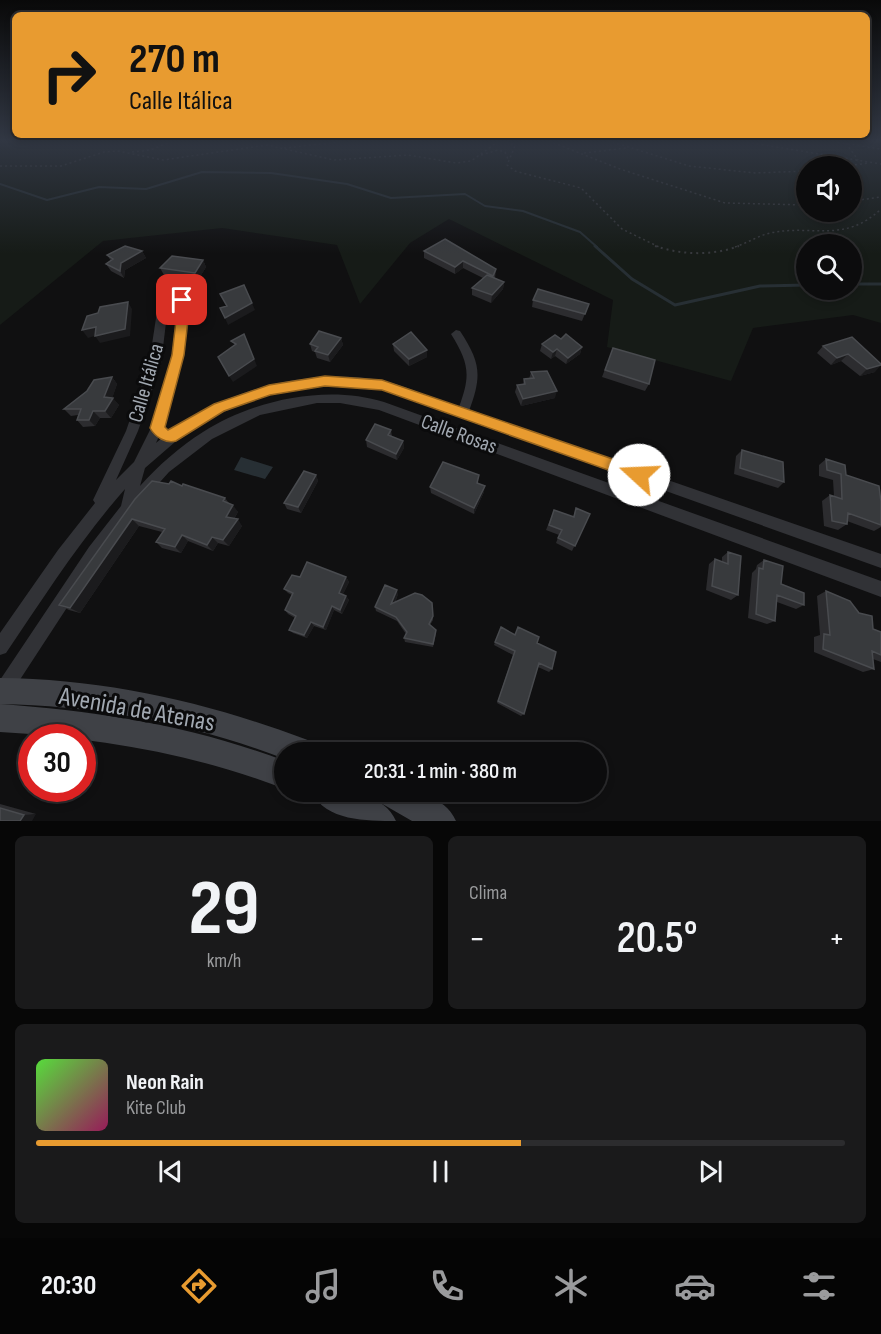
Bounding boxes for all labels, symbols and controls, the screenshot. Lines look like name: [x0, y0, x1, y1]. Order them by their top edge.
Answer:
text: 270 m: [129, 34, 220, 85]
icon: right: [30, 36, 108, 114]
text: Calle Itálica: [129, 85, 233, 117]
map controls: [796, 156, 862, 300]
button: sound: [796, 156, 862, 222]
button: search: [796, 234, 862, 300]
pin: [156, 274, 207, 325]
icon: arrive: [165, 283, 198, 316]
street label: Calle Itálica: [123, 341, 169, 425]
street label: Calle Rosas: [418, 409, 500, 459]
position arrow: [607, 443, 671, 507]
street label: Avenida de Atenas: [56, 681, 217, 739]
speed limit sign: 30: [18, 724, 96, 802]
text: 20:31 · 1 min · 380 m: [364, 758, 517, 785]
text: 29: [188, 863, 260, 956]
text: Clima: [469, 881, 507, 905]
text: 20.5°: [616, 911, 698, 966]
text: −: [469, 919, 485, 959]
text: +: [829, 919, 845, 959]
text: km/h: [207, 949, 241, 973]
text: Neon Rain: [126, 1069, 204, 1096]
text: Kite Club: [126, 1096, 186, 1120]
icon: previous: [154, 1155, 187, 1188]
icon: pause: [424, 1155, 457, 1188]
icon: next: [694, 1155, 727, 1188]
icon: directions: [178, 1265, 220, 1307]
icon: music: [302, 1265, 344, 1307]
icon: phone: [426, 1265, 468, 1307]
icon: climate: [550, 1265, 592, 1307]
icon: car: [674, 1265, 716, 1307]
icon: filters: [798, 1265, 840, 1307]
text: 20:30: [41, 1270, 96, 1302]

